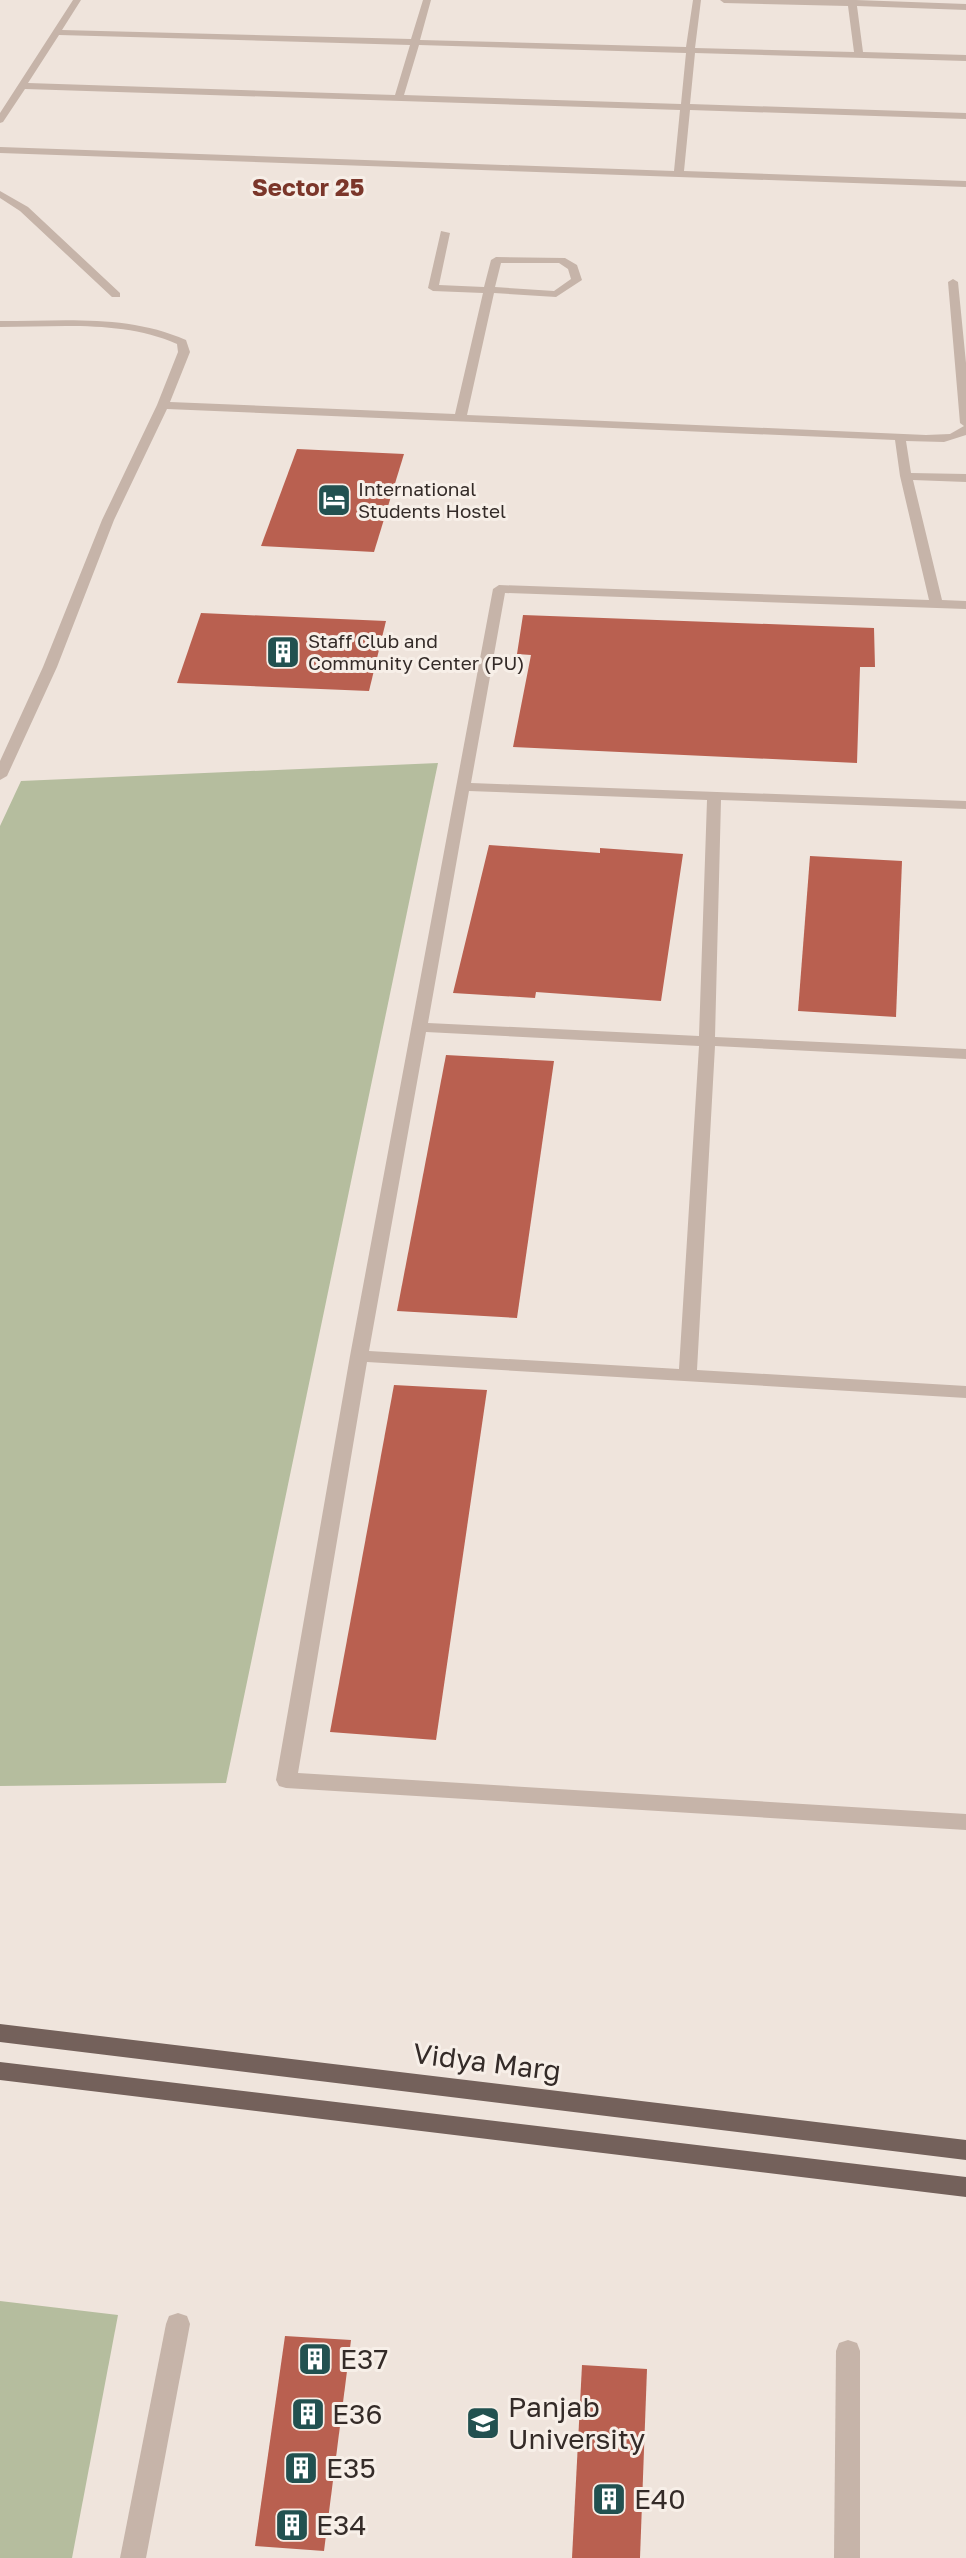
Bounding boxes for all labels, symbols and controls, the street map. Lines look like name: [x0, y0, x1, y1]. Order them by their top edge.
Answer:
district label: Sector 25: [252, 172, 364, 201]
place label: International Students Hostel: [358, 477, 506, 522]
hotel icon: International Students Hostel: [315, 481, 353, 519]
place label: Staff Club and Community Center (PU): [308, 629, 525, 674]
building icon: Staff Club and Community Center (PU): [264, 633, 302, 671]
street label: Vidya Marg: [411, 2036, 563, 2087]
building icon: E37: [296, 2340, 334, 2378]
place label: E37: [340, 2342, 388, 2375]
place label: Panjab University: [508, 2390, 646, 2455]
building icon: E36: [289, 2395, 327, 2433]
place label: E36: [332, 2397, 382, 2430]
school or university icon: Panjab University: [464, 2404, 502, 2442]
building icon: E35: [282, 2449, 320, 2487]
place label: E35: [326, 2451, 376, 2484]
building icon: E40: [590, 2480, 628, 2518]
place label: E40: [634, 2482, 686, 2515]
building icon: E34: [273, 2506, 311, 2544]
place label: E34: [316, 2508, 367, 2541]

